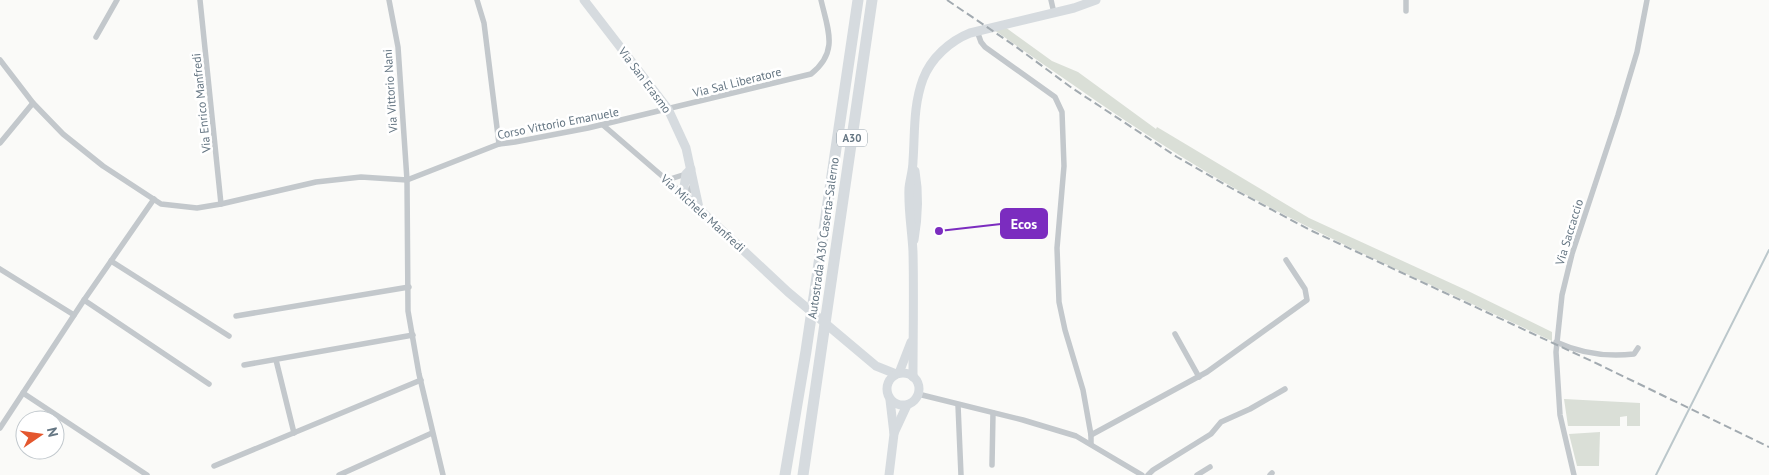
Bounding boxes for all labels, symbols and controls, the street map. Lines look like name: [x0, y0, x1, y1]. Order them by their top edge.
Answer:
street label: Via San Erasmo: [615, 43, 675, 116]
street label: Via Vittorio Nani: [380, 49, 400, 134]
street label: Via Enrico Manfredi: [188, 53, 214, 154]
street label: Via Sal Liberatore: [690, 64, 783, 101]
street label: Corso Vittorio Emanuele: [496, 104, 620, 142]
road number: A30: [837, 130, 867, 146]
street label: Autostrada A30 Caserta-Salerno: [804, 156, 842, 320]
street label: Via Michele Manfredi: [657, 170, 748, 255]
street label: Via Saccaccio: [1552, 197, 1586, 268]
callout: Ecos: [1001, 209, 1047, 238]
text: Ecos: [1011, 215, 1037, 233]
north arrow: [15, 410, 65, 460]
text: N: [43, 426, 62, 439]

